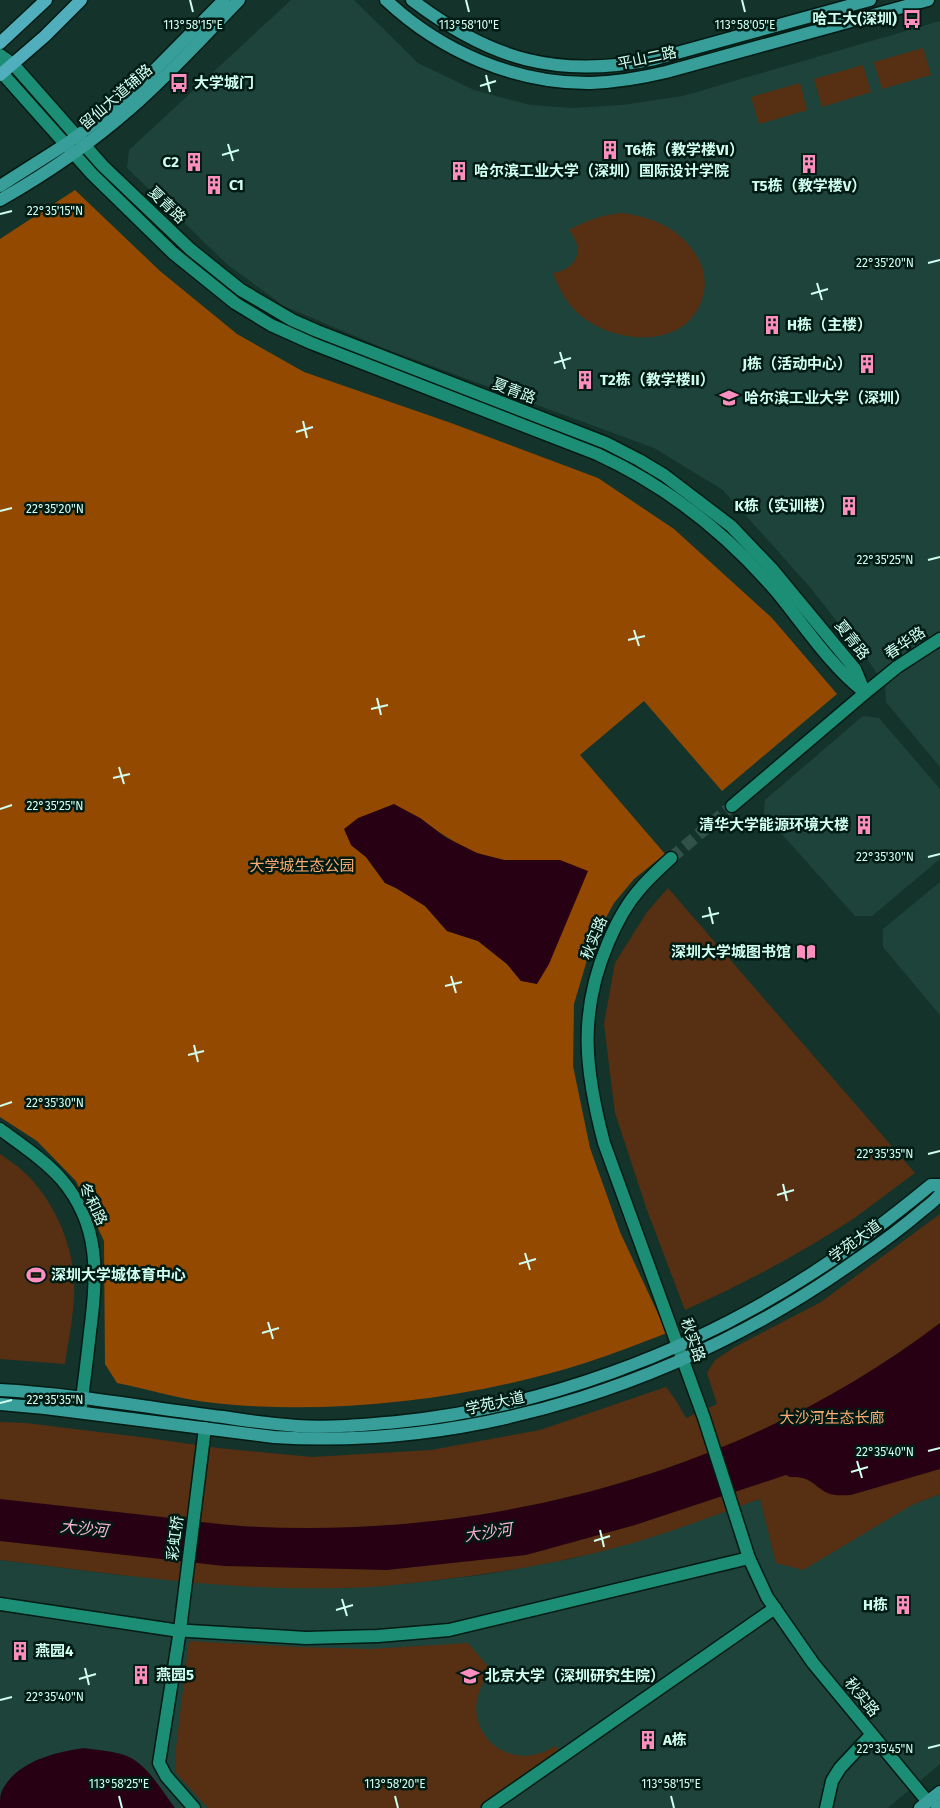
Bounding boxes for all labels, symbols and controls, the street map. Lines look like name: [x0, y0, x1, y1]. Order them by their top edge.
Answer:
bus stop icon: 哈工大(深圳): [901, 8, 923, 30]
place label: 哈工大(深圳): [812, 10, 897, 28]
text: 113°58'15"E: [163, 18, 223, 32]
text: 113°58'10"E: [439, 18, 499, 32]
text: 113°58'05"E: [715, 18, 776, 32]
street label: 平山二路: [616, 43, 678, 73]
street label: 留仙大道辅路: [76, 61, 156, 133]
bus stop icon: 大学城门: [168, 72, 190, 94]
place label: 大学城门: [194, 74, 254, 92]
building icon: T6栋（教学楼VI）: [599, 139, 621, 161]
place label: T6栋（教学楼VI）: [625, 141, 744, 159]
building icon: C2: [183, 151, 205, 173]
place label: C2: [163, 153, 179, 171]
building icon: T5栋（教学楼V）: [798, 153, 820, 175]
building icon: 哈尔滨工业大学（深圳）国际设计学院: [448, 160, 470, 182]
place label: 哈尔滨工业大学（深圳）国际设计学院: [474, 162, 729, 180]
building icon: C1: [203, 174, 225, 196]
place label: C1: [229, 176, 244, 194]
place label: T5栋（教学楼V）: [752, 177, 866, 195]
street label: 夏青路: [145, 183, 189, 227]
text: 22°35'15"N: [27, 204, 83, 218]
text: 22°35'20"N: [856, 256, 914, 270]
building icon: H栋（主楼）: [761, 314, 783, 336]
place label: H栋（主楼）: [787, 316, 872, 334]
building icon: J栋（活动中心）: [856, 353, 878, 375]
place label: J栋（活动中心）: [741, 355, 852, 373]
building icon: T2栋（教学楼II）: [574, 369, 596, 391]
place label: T2栋（教学楼II）: [600, 371, 715, 389]
street label: 夏青路: [490, 375, 538, 407]
school or university icon: 哈尔滨工业大学（深圳）: [718, 387, 740, 409]
place label: 哈尔滨工业大学（深圳）: [744, 389, 909, 407]
building icon: K栋（实训楼）: [838, 495, 860, 517]
place label: K栋（实训楼）: [735, 497, 834, 515]
text: 22°35'20"N: [26, 502, 84, 516]
text: 22°35'25"N: [856, 553, 914, 567]
street label: 夏青路: [831, 617, 873, 663]
street label: 春华路: [881, 623, 929, 663]
text: 22°35'25"N: [26, 799, 84, 813]
building icon: 清华大学能源环境大楼: [853, 814, 875, 836]
place label: 清华大学能源环境大楼: [699, 816, 849, 834]
text: 22°35'30"N: [856, 850, 914, 864]
park label: 大学城生态公园: [249, 857, 355, 875]
street label: 秋实路: [577, 914, 611, 962]
library icon: 深圳大学城图书馆: [795, 941, 817, 963]
place label: 深圳大学城图书馆: [671, 943, 791, 961]
text: 22°35'30"N: [26, 1096, 84, 1110]
text: 22°35'35"N: [856, 1147, 914, 1161]
street label: 冬和路: [75, 1180, 111, 1228]
street label: 学苑大道: [825, 1216, 885, 1266]
sports icon: 深圳大学城体育中心: [25, 1264, 47, 1286]
place label: 深圳大学城体育中心: [51, 1266, 186, 1284]
street label: 秋实路: [677, 1316, 709, 1364]
street label: 学苑大道: [464, 1388, 526, 1418]
text: 22°35'35"N: [26, 1393, 84, 1407]
park label: 大沙河生态长廊: [779, 1409, 885, 1427]
text: 22°35'40"N: [856, 1445, 914, 1459]
street label: 彩虹桥: [163, 1515, 187, 1561]
water label: 大沙河: [59, 1517, 112, 1541]
water label: 大沙河: [463, 1519, 516, 1545]
building icon: H栋: [892, 1594, 914, 1616]
place label: H栋: [863, 1596, 888, 1614]
building icon: 燕园4: [9, 1640, 31, 1662]
place label: 燕园4: [35, 1642, 74, 1660]
building icon: 燕园5: [130, 1664, 152, 1686]
school or university icon: 北京大学（深圳研究生院）: [459, 1665, 481, 1687]
place label: 燕园5: [156, 1666, 194, 1684]
place label: 北京大学（深圳研究生院）: [485, 1667, 665, 1685]
street label: 秋实路: [841, 1674, 883, 1720]
text: 22°35'40"N: [26, 1690, 84, 1704]
building icon: A栋: [637, 1729, 659, 1751]
place label: A栋: [662, 1731, 687, 1749]
text: 22°35'45"N: [857, 1742, 913, 1756]
text: 113°58'25"E: [89, 1777, 149, 1791]
text: 113°58'20"E: [364, 1777, 426, 1791]
text: 113°58'15"E: [641, 1777, 701, 1791]

